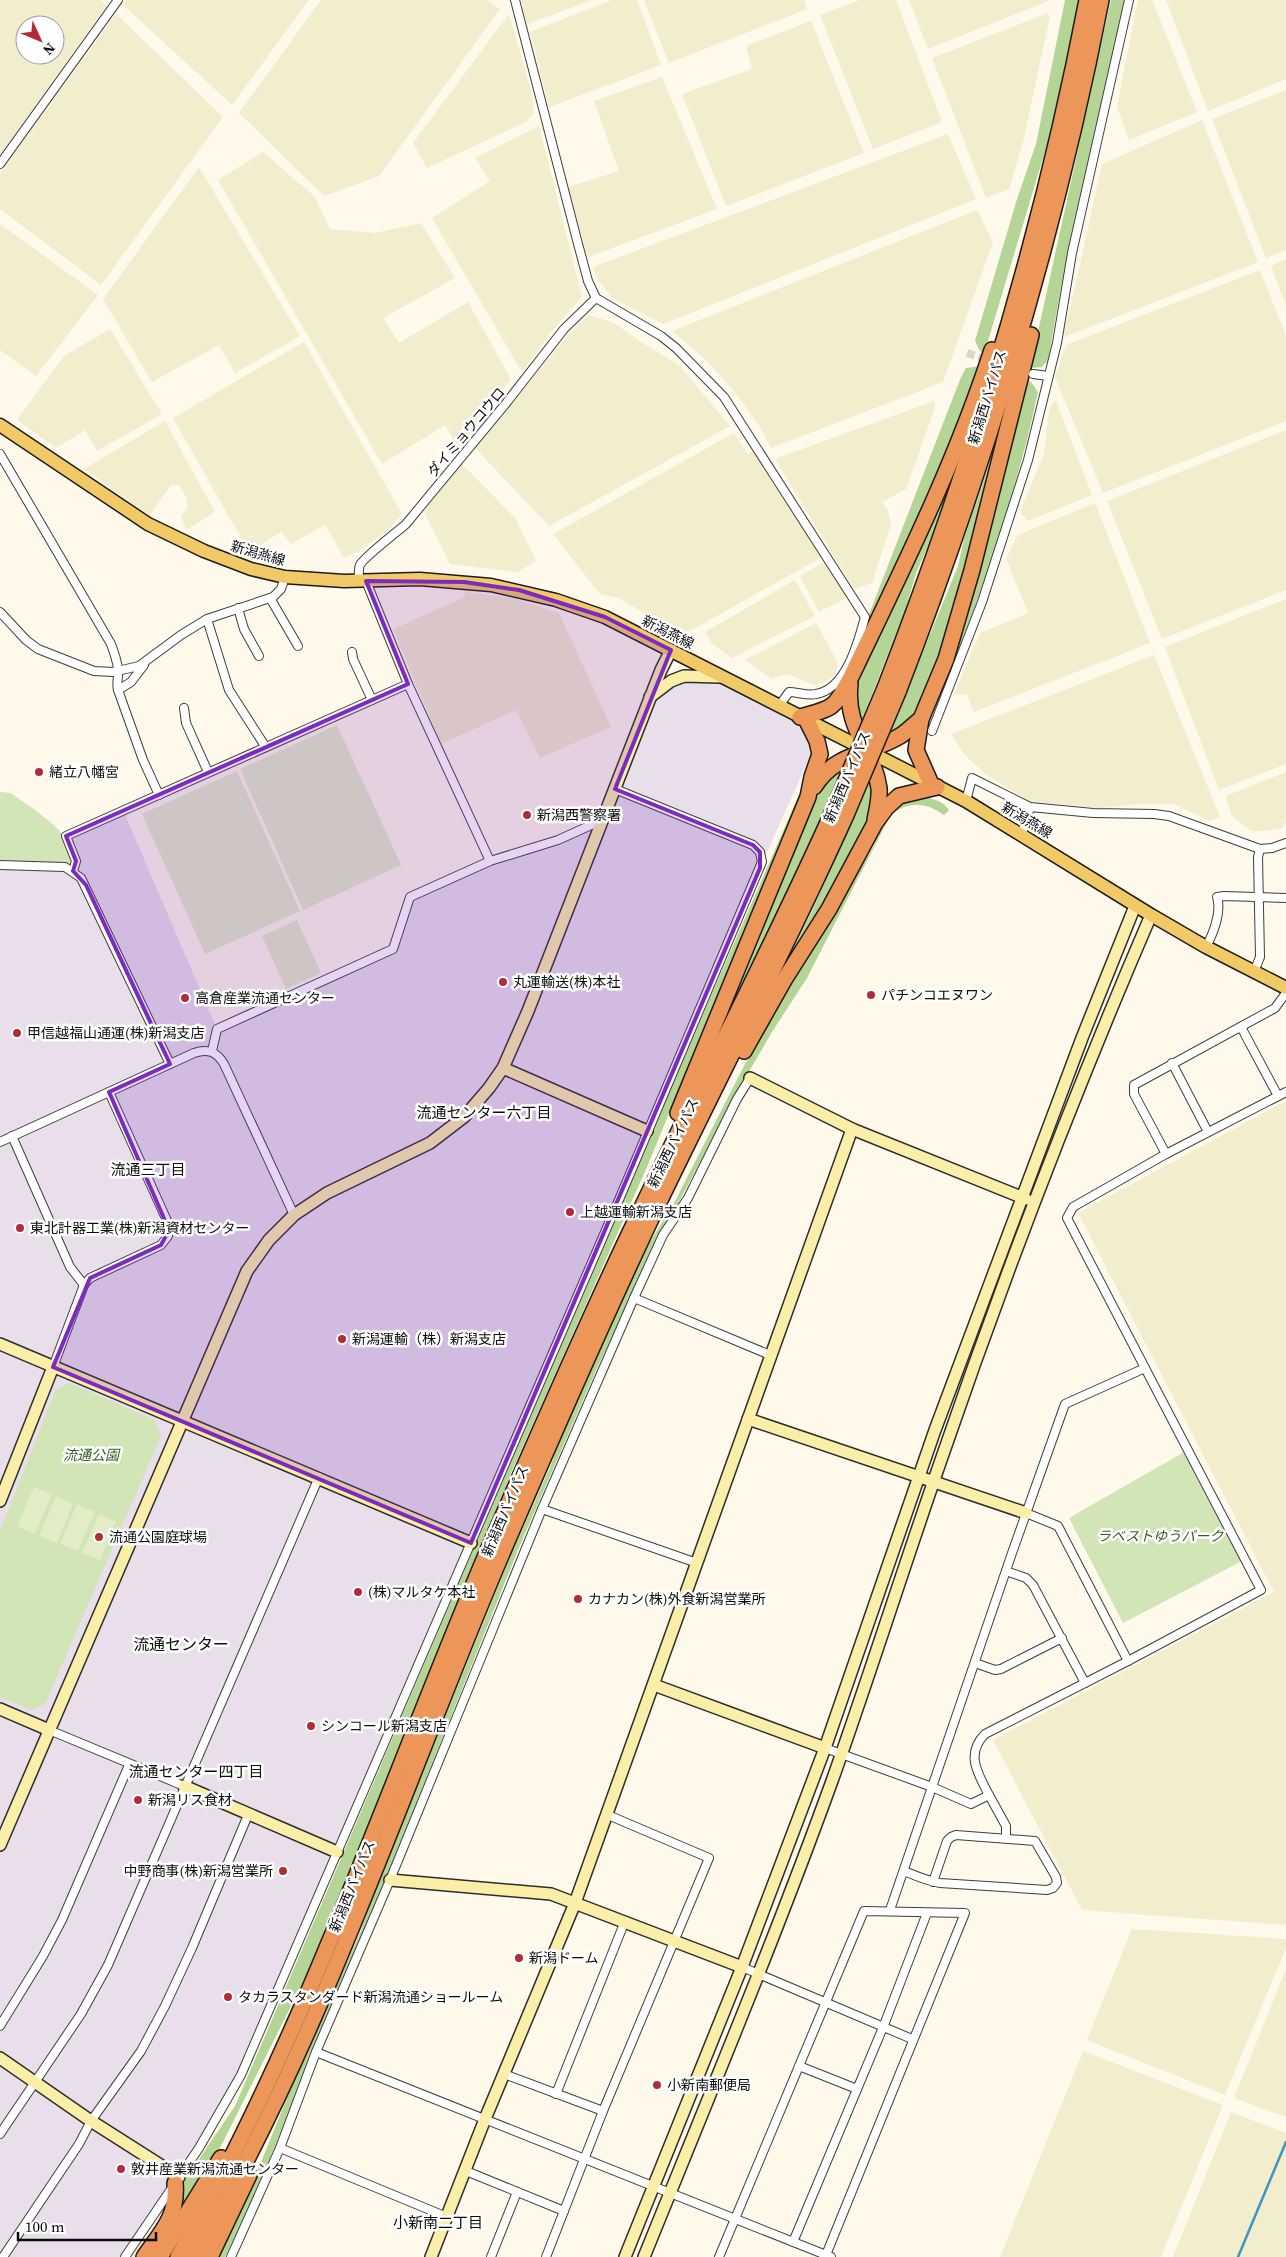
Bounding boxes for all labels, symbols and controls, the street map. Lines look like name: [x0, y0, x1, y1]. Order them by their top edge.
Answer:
north arrow: [15, 15, 65, 65]
text: N: [39, 38, 60, 60]
street label: 新潟西バイパス: [963, 347, 1011, 447]
street label: ダイミョウコウロ: [423, 383, 509, 481]
street label: 新潟燕線: [228, 536, 288, 570]
street label: 新潟燕線: [639, 610, 697, 654]
street label: 新潟西バイパス: [819, 728, 875, 826]
place label: 緒立八幡宮: [49, 762, 119, 782]
marker: 緒立八幡宮: [33, 766, 45, 778]
street label: 新潟燕線: [998, 797, 1056, 843]
place label: 新潟西警察署: [537, 805, 621, 825]
marker: 新潟西警察署: [521, 809, 533, 821]
place label: 丸運輸送(株)本社: [513, 972, 621, 992]
marker: 丸運輸送(株)本社: [497, 976, 509, 988]
place label: パチンコエヌワン: [881, 985, 993, 1005]
place label: 高倉産業流通センター: [195, 988, 335, 1008]
marker: パチンコエヌワン: [865, 989, 877, 1001]
marker: 高倉産業流通センター: [179, 992, 191, 1004]
place label: 甲信越福山通運(株)新潟支店: [27, 1023, 205, 1043]
marker: 甲信越福山通運(株)新潟支店: [11, 1027, 23, 1039]
street label: 新潟西バイパス: [643, 1095, 703, 1191]
district label: 流通センター六丁目: [416, 1102, 552, 1123]
district label: 流通三丁目: [110, 1159, 186, 1180]
place label: 上越運輸新潟支店: [580, 1202, 692, 1222]
marker: 上越運輸新潟支店: [564, 1206, 576, 1218]
place label: 東北計器工業(株)新潟資材センター: [30, 1218, 250, 1238]
marker: 東北計器工業(株)新潟資材センター: [14, 1222, 26, 1234]
place label: 新潟運輸（株）新潟支店: [352, 1329, 506, 1349]
marker: 新潟運輸（株）新潟支店: [336, 1333, 348, 1345]
park label: 流通公園: [63, 1445, 121, 1465]
street label: 新潟西バイパス: [477, 1462, 533, 1560]
park label: ラベストゆうパーク: [1097, 1526, 1224, 1546]
place label: 流通公園庭球場: [109, 1527, 207, 1547]
marker: 流通公園庭球場: [93, 1531, 105, 1543]
place label: (株)マルタケ本社: [368, 1582, 476, 1602]
marker: (株)マルタケ本社: [352, 1586, 364, 1598]
place label: カナカン(株)外食新潟営業所: [588, 1589, 766, 1609]
marker: カナカン(株)外食新潟営業所: [572, 1593, 584, 1605]
district label: 流通センター: [133, 1633, 229, 1655]
place label: シンコール新潟支店: [321, 1716, 447, 1736]
marker: シンコール新潟支店: [305, 1720, 317, 1732]
district label: 流通センター四丁目: [128, 1761, 264, 1782]
place label: 新潟リス食材: [148, 1790, 232, 1810]
marker: 新潟リス食材: [132, 1794, 144, 1806]
street label: 新潟西バイパス: [324, 1837, 380, 1935]
place label: 中野商事(株)新潟営業所: [124, 1861, 273, 1881]
marker: 中野商事(株)新潟営業所: [277, 1865, 289, 1877]
place label: 新潟ドーム: [529, 1948, 599, 1968]
marker: 新潟ドーム: [513, 1952, 525, 1964]
place label: タカラスタンダード新潟流通ショールーム: [238, 1987, 503, 2007]
marker: タカラスタンダード新潟流通ショールーム: [222, 1991, 234, 2003]
place label: 小新南郵便局: [667, 2075, 751, 2095]
marker: 小新南郵便局: [651, 2079, 663, 2091]
place label: 敦井産業新潟流通センター: [131, 2159, 299, 2179]
marker: 敦井産業新潟流通センター: [115, 2163, 127, 2175]
scale bar: [18, 2210, 155, 2242]
district label: 小新南二丁目: [393, 2212, 483, 2233]
text: 100 m: [25, 2216, 65, 2237]

